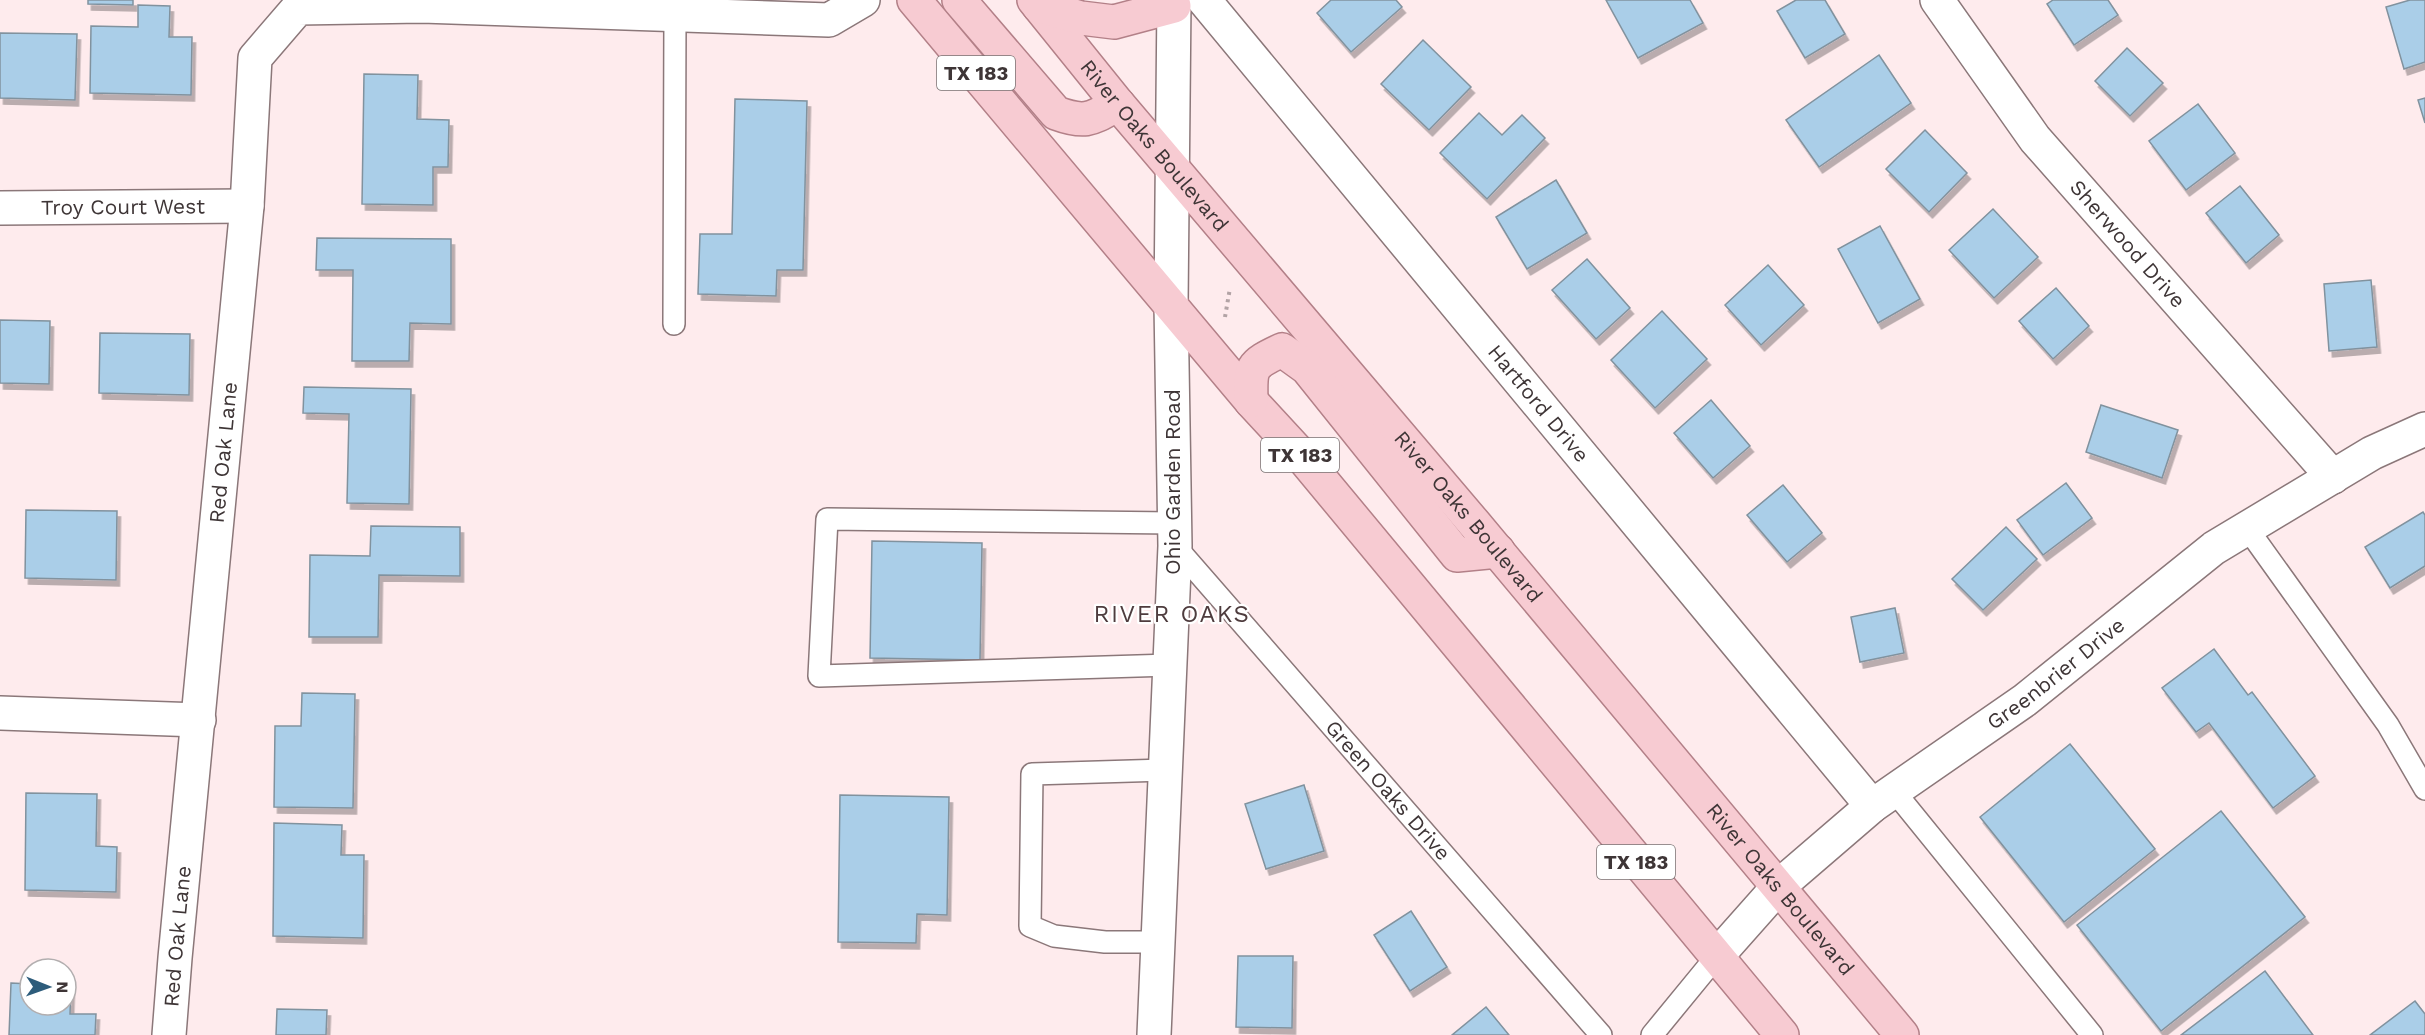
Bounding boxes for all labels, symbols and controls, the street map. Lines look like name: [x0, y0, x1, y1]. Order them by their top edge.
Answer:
street label: River Oaks Boulevard: [1075, 55, 1234, 237]
road number: TX 183: [937, 56, 1015, 90]
street label: Sherwood Drive: [2065, 175, 2191, 313]
street label: Troy Court West: [41, 193, 205, 220]
street label: Hartford Drive: [1483, 339, 1595, 467]
street label: Red Oak Lane: [204, 381, 242, 524]
street label: Ohio Garden Road: [1160, 389, 1185, 575]
street label: River Oaks Boulevard: [1389, 425, 1548, 607]
road number: TX 183: [1261, 438, 1339, 472]
district label: RIVER OAKS: [1094, 600, 1250, 628]
street label: Greenbrier Drive: [1982, 612, 2129, 735]
street label: Green Oaks Drive: [1320, 715, 1456, 865]
street label: River Oaks Boulevard: [1702, 798, 1860, 980]
road number: TX 183: [1597, 845, 1675, 879]
street label: Red Oak Lane: [158, 864, 196, 1008]
north arrow: [18, 957, 78, 1017]
text: N: [53, 981, 72, 993]

